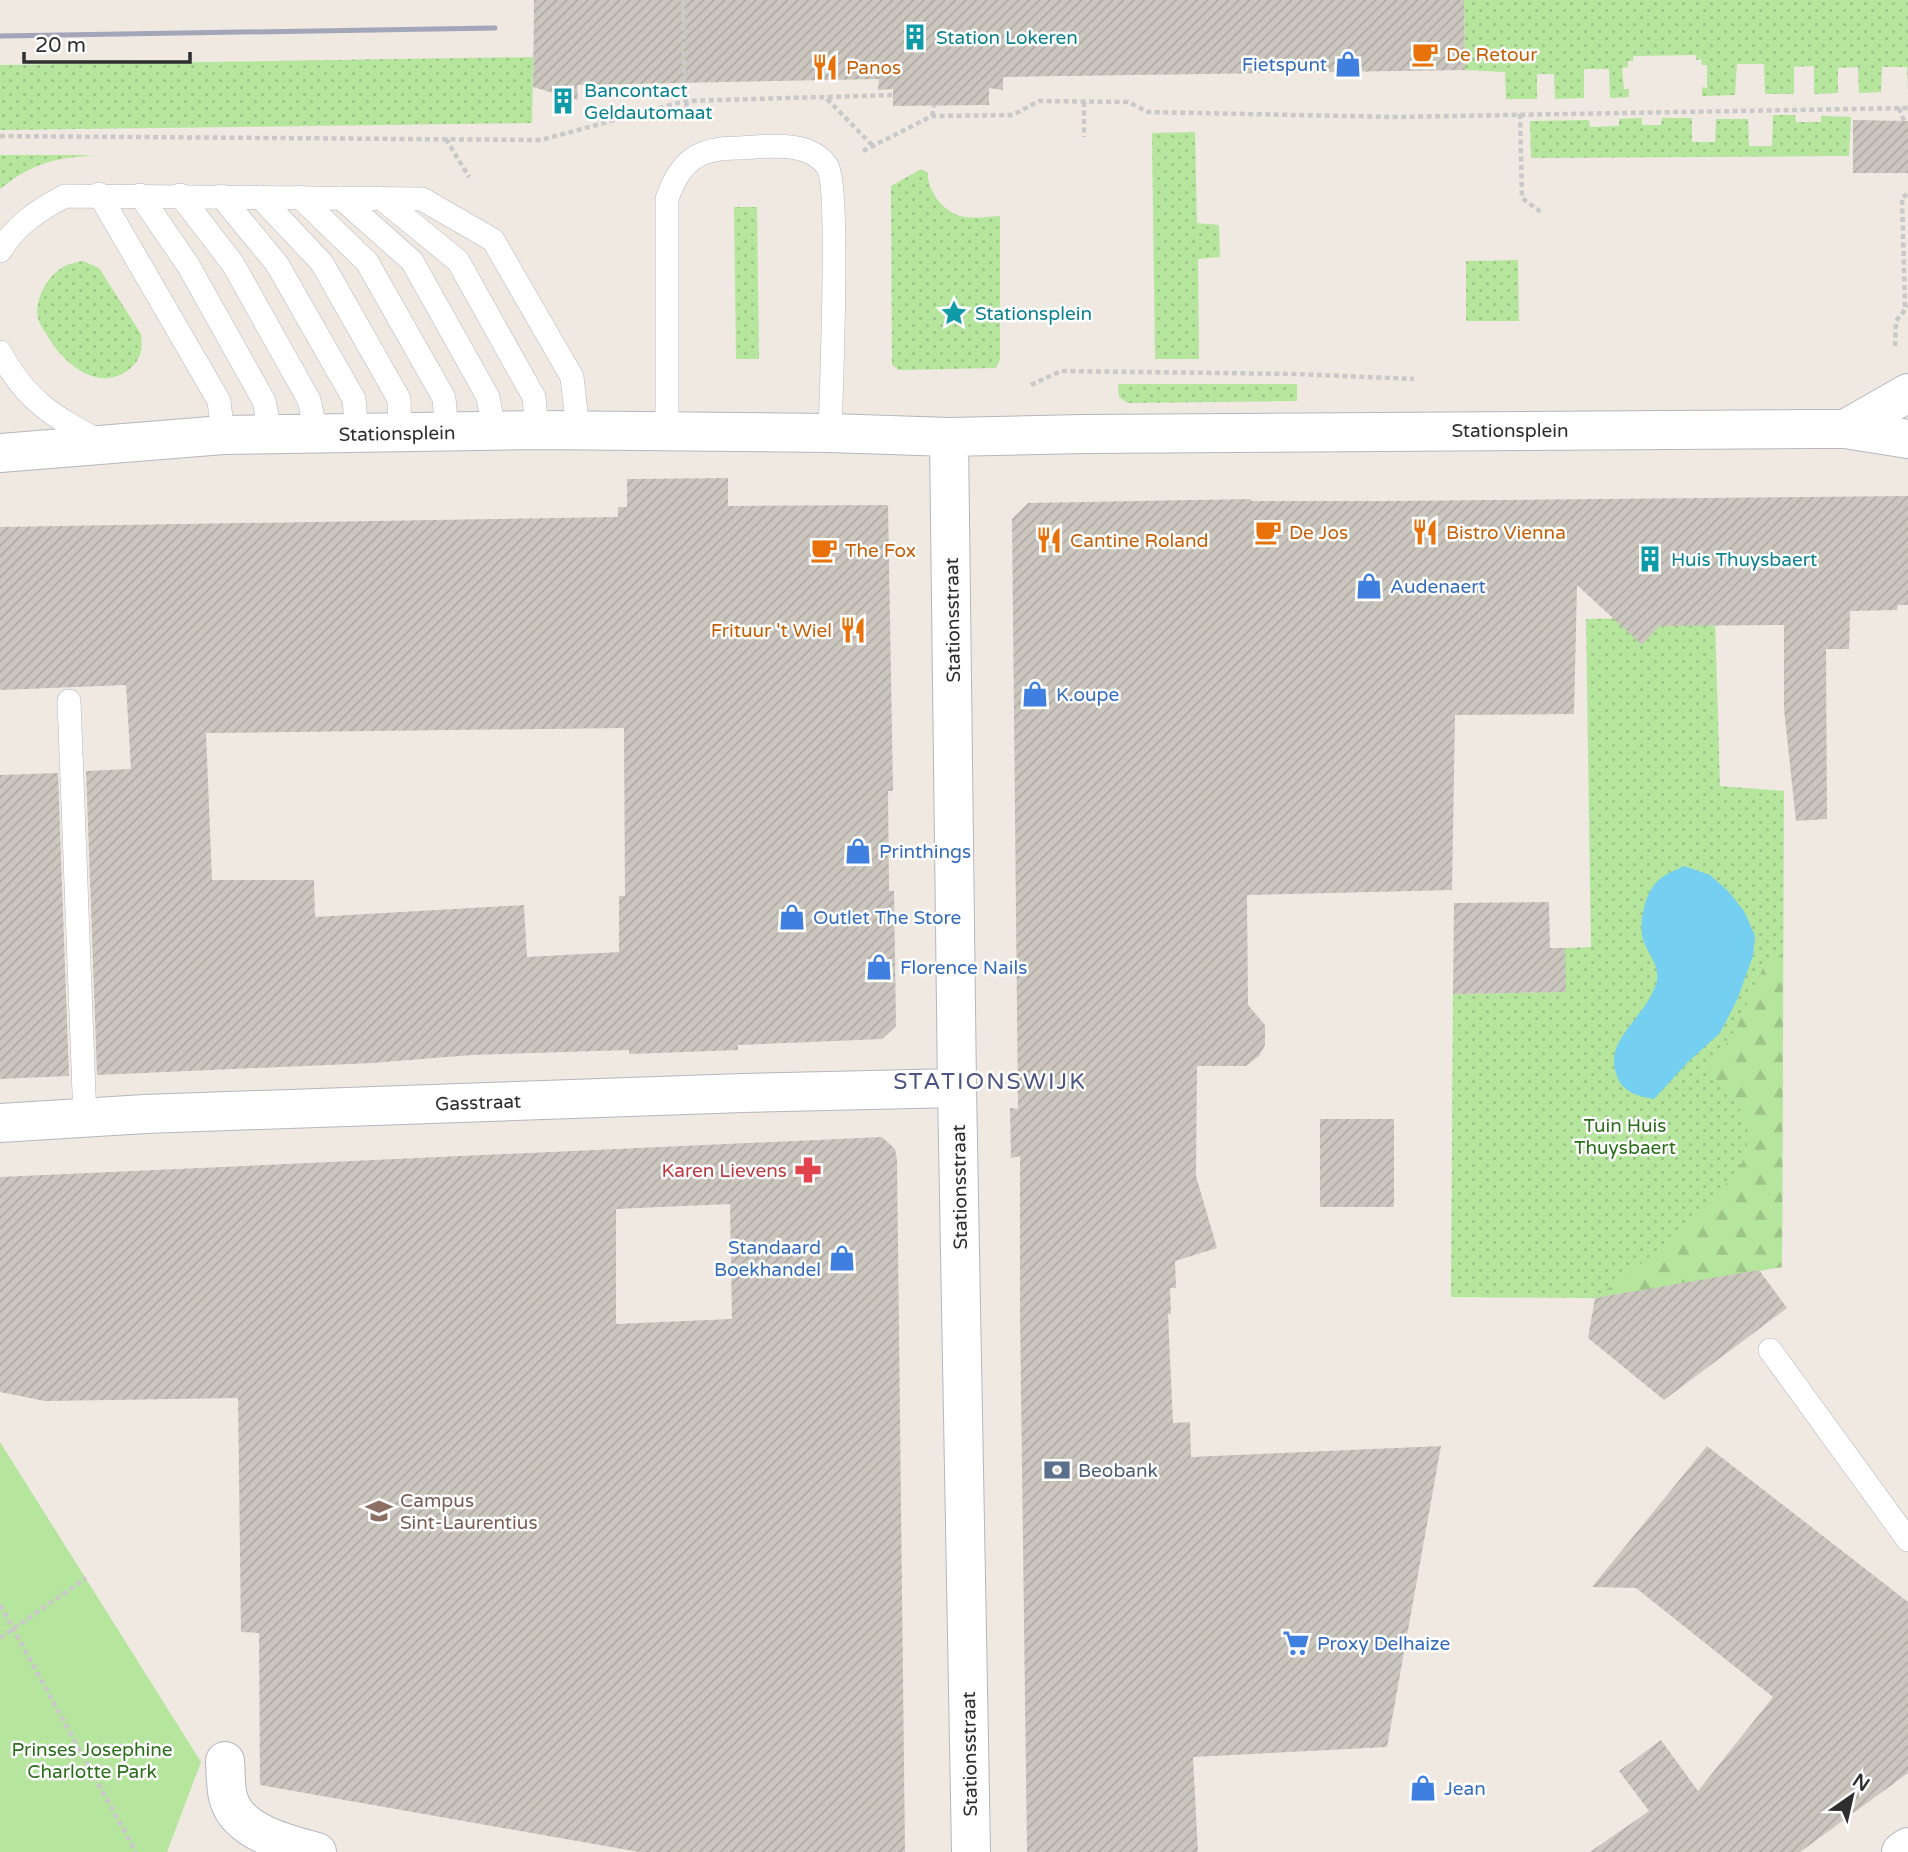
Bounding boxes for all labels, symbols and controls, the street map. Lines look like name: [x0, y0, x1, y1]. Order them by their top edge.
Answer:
scale bar: [24, 21, 191, 65]
building icon: Station Lokeren: [900, 22, 930, 52]
place label: Station Lokeren: [936, 27, 1078, 49]
text: 20 m: [35, 33, 86, 58]
cafe icon: De Retour: [1410, 39, 1440, 69]
place label: De Retour: [1446, 44, 1538, 66]
shop icon: Fietspunt: [1333, 49, 1363, 79]
restaurant icon: Panos: [810, 52, 840, 82]
place label: Fietspunt: [1242, 54, 1327, 76]
place label: Panos: [846, 57, 901, 79]
place label: Bancontact Geldautomaat: [584, 80, 713, 124]
building icon: Bancontact Geldautomaat: [548, 86, 578, 116]
place icon: Stationsplein: [939, 298, 969, 328]
place label: Stationsplein: [975, 303, 1092, 325]
street label: Stationsplein: [1451, 420, 1569, 442]
street label: Stationsplein: [338, 422, 456, 446]
cafe icon: De Jos: [1253, 517, 1283, 547]
restaurant icon: Bistro Vienna: [1410, 517, 1440, 547]
place label: De Jos: [1289, 522, 1348, 544]
place label: Bistro Vienna: [1446, 522, 1566, 544]
restaurant icon: Cantine Roland: [1034, 525, 1064, 555]
place label: Cantine Roland: [1070, 530, 1209, 552]
cafe icon: The Fox: [809, 535, 839, 565]
place label: The Fox: [845, 540, 916, 562]
building icon: Huis Thuysbaert: [1635, 544, 1665, 574]
place label: Huis Thuysbaert: [1671, 549, 1817, 571]
street label: Stationsstraat: [941, 557, 965, 683]
shop icon: Audenaert: [1354, 571, 1384, 601]
place label: Audenaert: [1390, 576, 1486, 598]
restaurant icon: Frituur 't Wiel: [838, 615, 868, 645]
place label: Frituur 't Wiel: [711, 620, 832, 642]
shop icon: K.oupe: [1020, 679, 1050, 709]
place label: K.oupe: [1056, 684, 1119, 706]
shop icon: Printhings: [843, 836, 873, 866]
place label: Printhings: [879, 841, 971, 863]
shop icon: Outlet The Store: [777, 902, 807, 932]
place label: Outlet The Store: [813, 907, 961, 929]
shop icon: Florence Nails: [864, 952, 894, 982]
place label: Florence Nails: [900, 957, 1027, 979]
district label: STATIONSWIJK: [893, 1068, 1087, 1096]
street label: Gasstraat: [435, 1091, 521, 1115]
park label: Tuin Huis Thuysbaert: [1574, 1115, 1676, 1159]
street label: Stationsstraat: [948, 1124, 972, 1250]
pharmacy icon: Karen Lievens: [793, 1155, 823, 1185]
place label: Karen Lievens: [662, 1160, 787, 1182]
place label: Standaard Boekhandel: [714, 1237, 821, 1281]
shop icon: Standaard Boekhandel: [827, 1243, 857, 1273]
bank icon: Beobank: [1042, 1455, 1072, 1485]
place label: Beobank: [1078, 1460, 1158, 1482]
place label: Campus Sint-Laurentius: [400, 1490, 538, 1534]
school or university icon: Campus Sint-Laurentius: [364, 1496, 394, 1526]
supermarket icon: Proxy Delhaize: [1281, 1628, 1311, 1658]
place label: Proxy Delhaize: [1317, 1633, 1450, 1655]
street label: Stationsstraat: [958, 1691, 982, 1817]
park label: Prinses Josephine Charlotte Park: [11, 1739, 173, 1783]
north arrow: [1817, 1761, 1887, 1831]
text: N: [1848, 1769, 1873, 1796]
shop icon: Jean: [1408, 1773, 1438, 1803]
place label: Jean: [1444, 1778, 1486, 1800]

